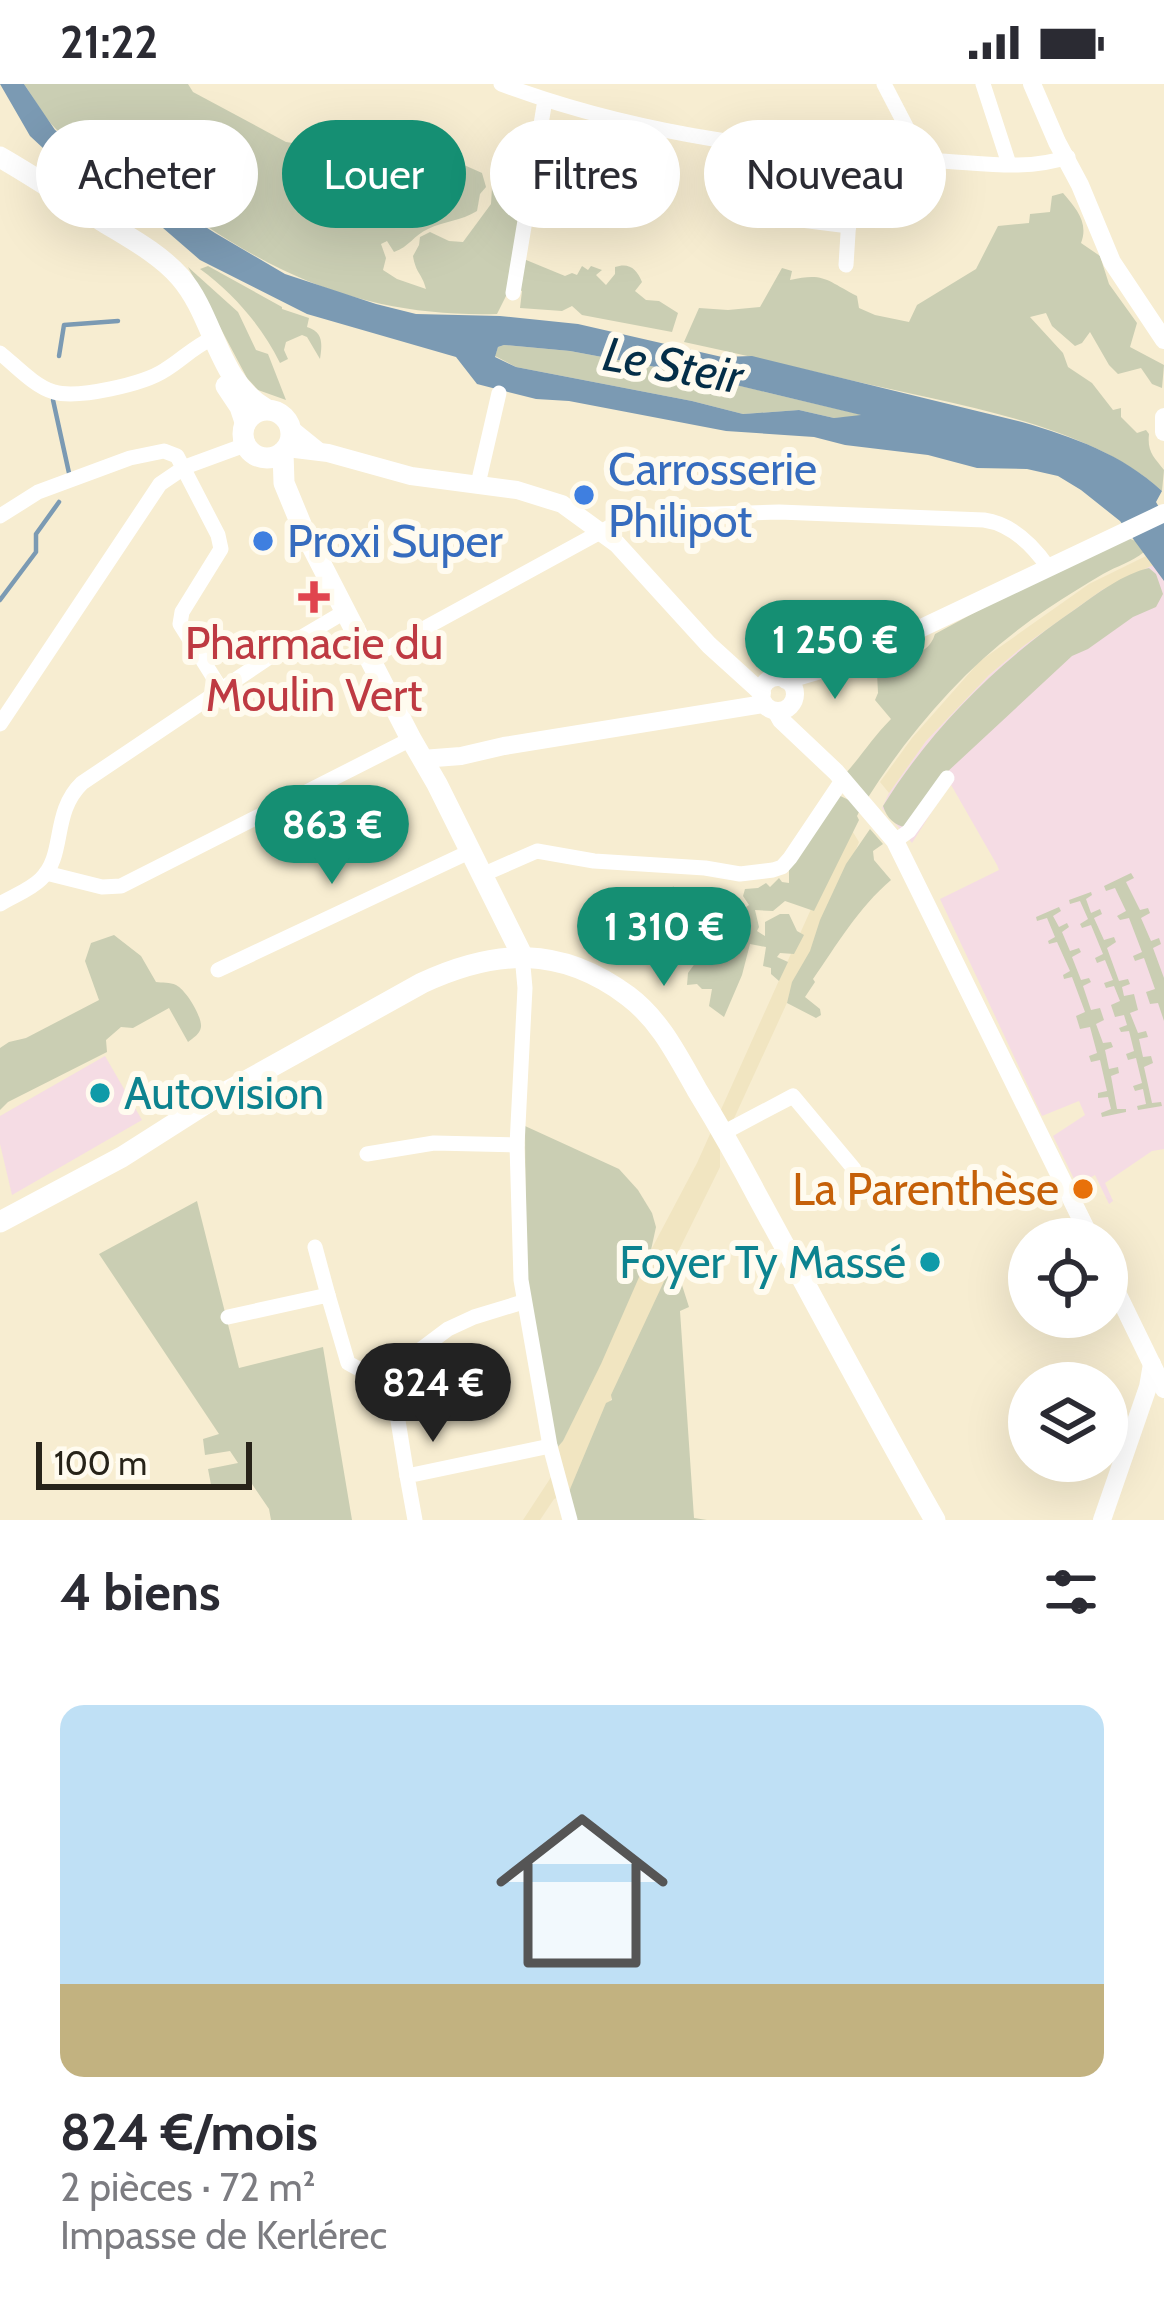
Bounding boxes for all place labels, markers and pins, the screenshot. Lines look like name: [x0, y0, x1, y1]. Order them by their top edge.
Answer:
place label: Carrosserie Philipot: [608, 442, 817, 548]
marker: Carrosserie Philipot: [571, 482, 597, 508]
place label: Proxi Super: [287, 514, 504, 568]
marker: Proxi Super: [250, 528, 276, 554]
marker: Pharmacie du Moulin Vert: [301, 584, 327, 610]
pin: 1 250 €: [724, 600, 946, 702]
place label: Pharmacie du Moulin Vert: [185, 616, 443, 722]
pin: 863 €: [248, 785, 416, 887]
pin: 1 310 €: [553, 887, 775, 989]
place label: Autovision: [124, 1066, 324, 1120]
marker: Autovision: [87, 1080, 113, 1106]
place label: La Parenthèse: [792, 1162, 1059, 1216]
marker: La Parenthèse: [1070, 1176, 1096, 1202]
place label: Foyer Ty Massé: [619, 1235, 906, 1289]
marker: Foyer Ty Massé: [917, 1249, 943, 1275]
pin: 824 €: [349, 1343, 517, 1445]

